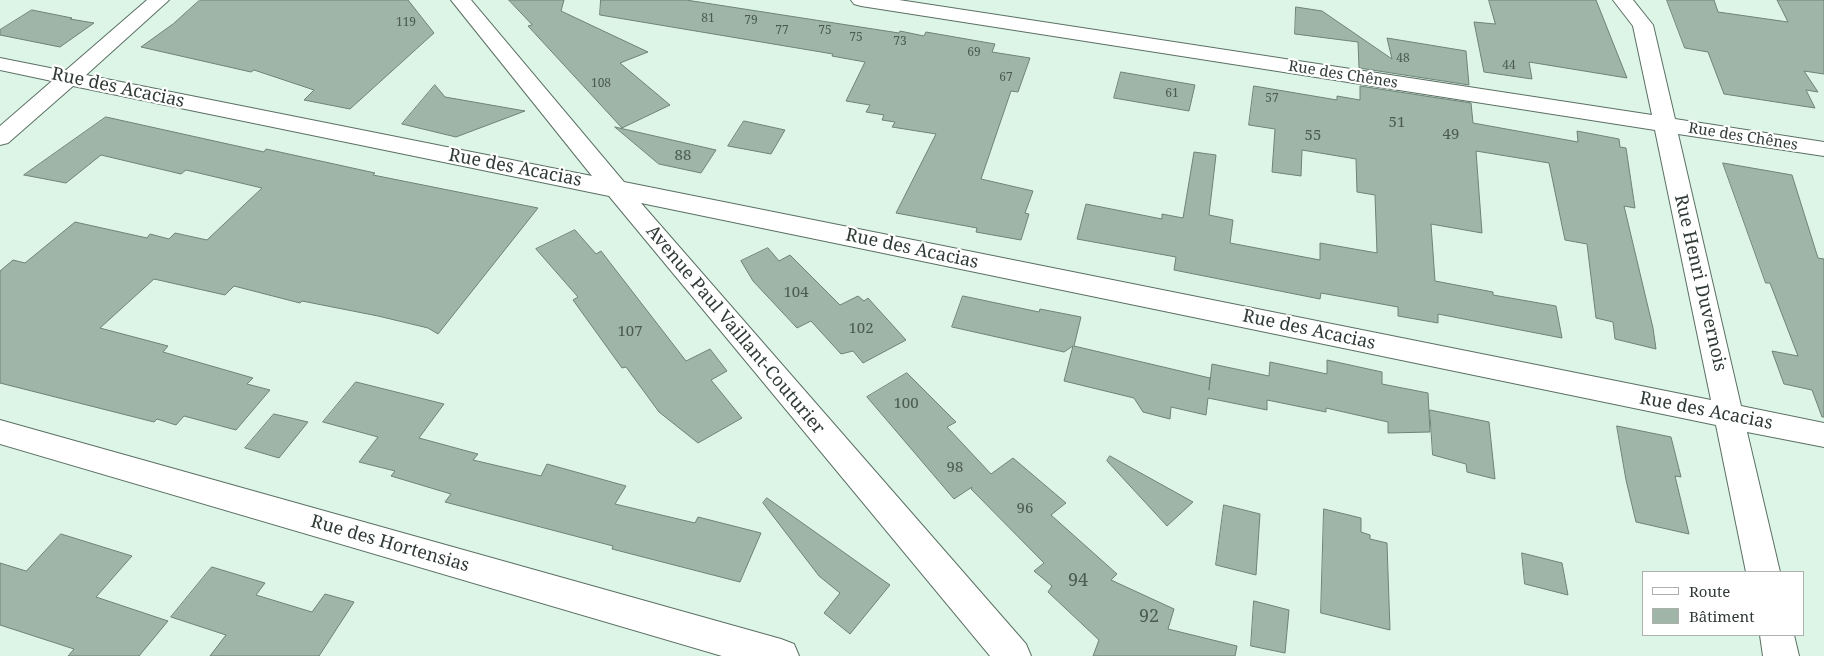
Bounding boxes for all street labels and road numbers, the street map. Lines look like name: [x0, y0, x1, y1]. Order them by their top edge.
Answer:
street label: Rue des Chênes: [1287, 57, 1399, 93]
street label: Rue des Acacias: [50, 63, 186, 113]
street label: Rue des Chênes: [1687, 119, 1799, 155]
street label: Rue des Acacias: [447, 144, 583, 192]
street label: Rue Henri Duvernois: [1669, 192, 1731, 374]
street label: Avenue Paul Vaillant-Couturier: [641, 221, 829, 439]
street label: Rue des Acacias: [844, 224, 980, 274]
street label: Rue des Acacias: [1241, 305, 1377, 355]
street label: Rue des Acacias: [1638, 387, 1774, 435]
street label: Rue des Hortensias: [308, 511, 472, 577]

